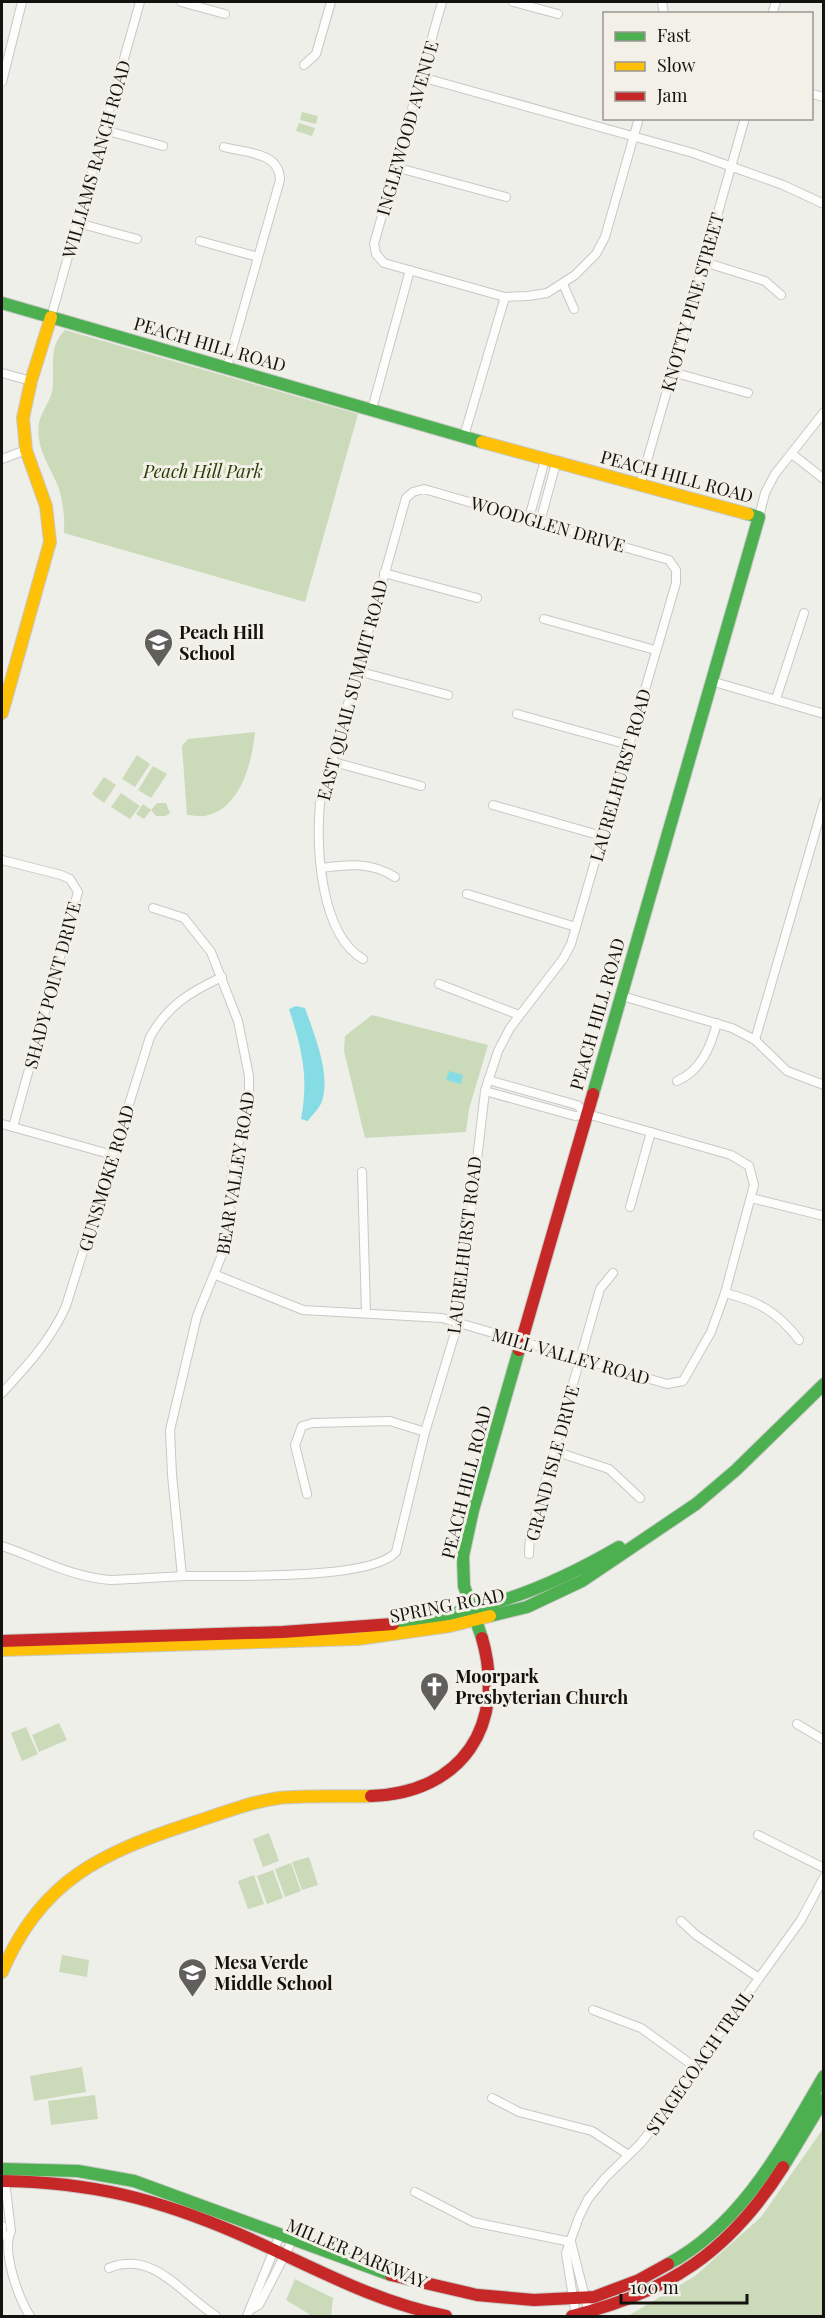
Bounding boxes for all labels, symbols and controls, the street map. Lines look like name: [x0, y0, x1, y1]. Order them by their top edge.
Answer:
legend: [603, 12, 813, 120]
text: Fast: [657, 23, 691, 47]
street label: INGLEWOOD AVENUE: [371, 38, 443, 218]
text: Slow: [657, 53, 695, 77]
street label: WILLIAMS RANCH ROAD: [56, 57, 136, 262]
text: Jam: [656, 83, 687, 107]
street label: KNOTTY PINE STREET: [655, 210, 729, 394]
street label: PEACH HILL ROAD: [131, 311, 289, 377]
street label: PEACH HILL ROAD: [598, 444, 756, 508]
park label: Peach Hill Park: [142, 459, 263, 483]
street label: WOODGLEN DRIVE: [467, 490, 628, 558]
street label: EAST QUAIL SUMMIT ROAD: [311, 577, 393, 803]
place label: Peach Hill School: [179, 620, 264, 665]
school or university icon: Peach Hill School: [142, 626, 174, 668]
street label: LAURELHURST ROAD: [584, 686, 656, 864]
street label: SHADY POINT DRIVE: [18, 899, 86, 1071]
street label: PEACH HILL ROAD: [564, 935, 630, 1093]
street label: BEAR VALLEY ROAD: [210, 1090, 260, 1256]
street label: GUNSMOKE ROAD: [72, 1102, 140, 1254]
street label: LAURELHURST ROAD: [441, 1155, 487, 1335]
street label: MILL VALLEY ROAD: [489, 1322, 653, 1390]
street label: GRAND ISLE DRIVE: [520, 1382, 584, 1544]
street label: PEACH HILL ROAD: [435, 1403, 497, 1561]
street label: SPRING ROAD: [388, 1582, 506, 1628]
place label: Moorpark Presbyterian Church: [455, 1664, 628, 1709]
church icon: Moorpark Presbyterian Church: [418, 1670, 450, 1712]
place label: Mesa Verde Middle School: [214, 1950, 333, 1995]
school or university icon: Mesa Verde Middle School: [177, 1956, 209, 1998]
street label: STAGECOACH TRAIL: [640, 1984, 758, 2139]
street label: MILLER PARKWAY: [283, 2213, 431, 2294]
scale bar: [621, 2267, 747, 2305]
text: 100 m: [630, 2275, 679, 2299]

